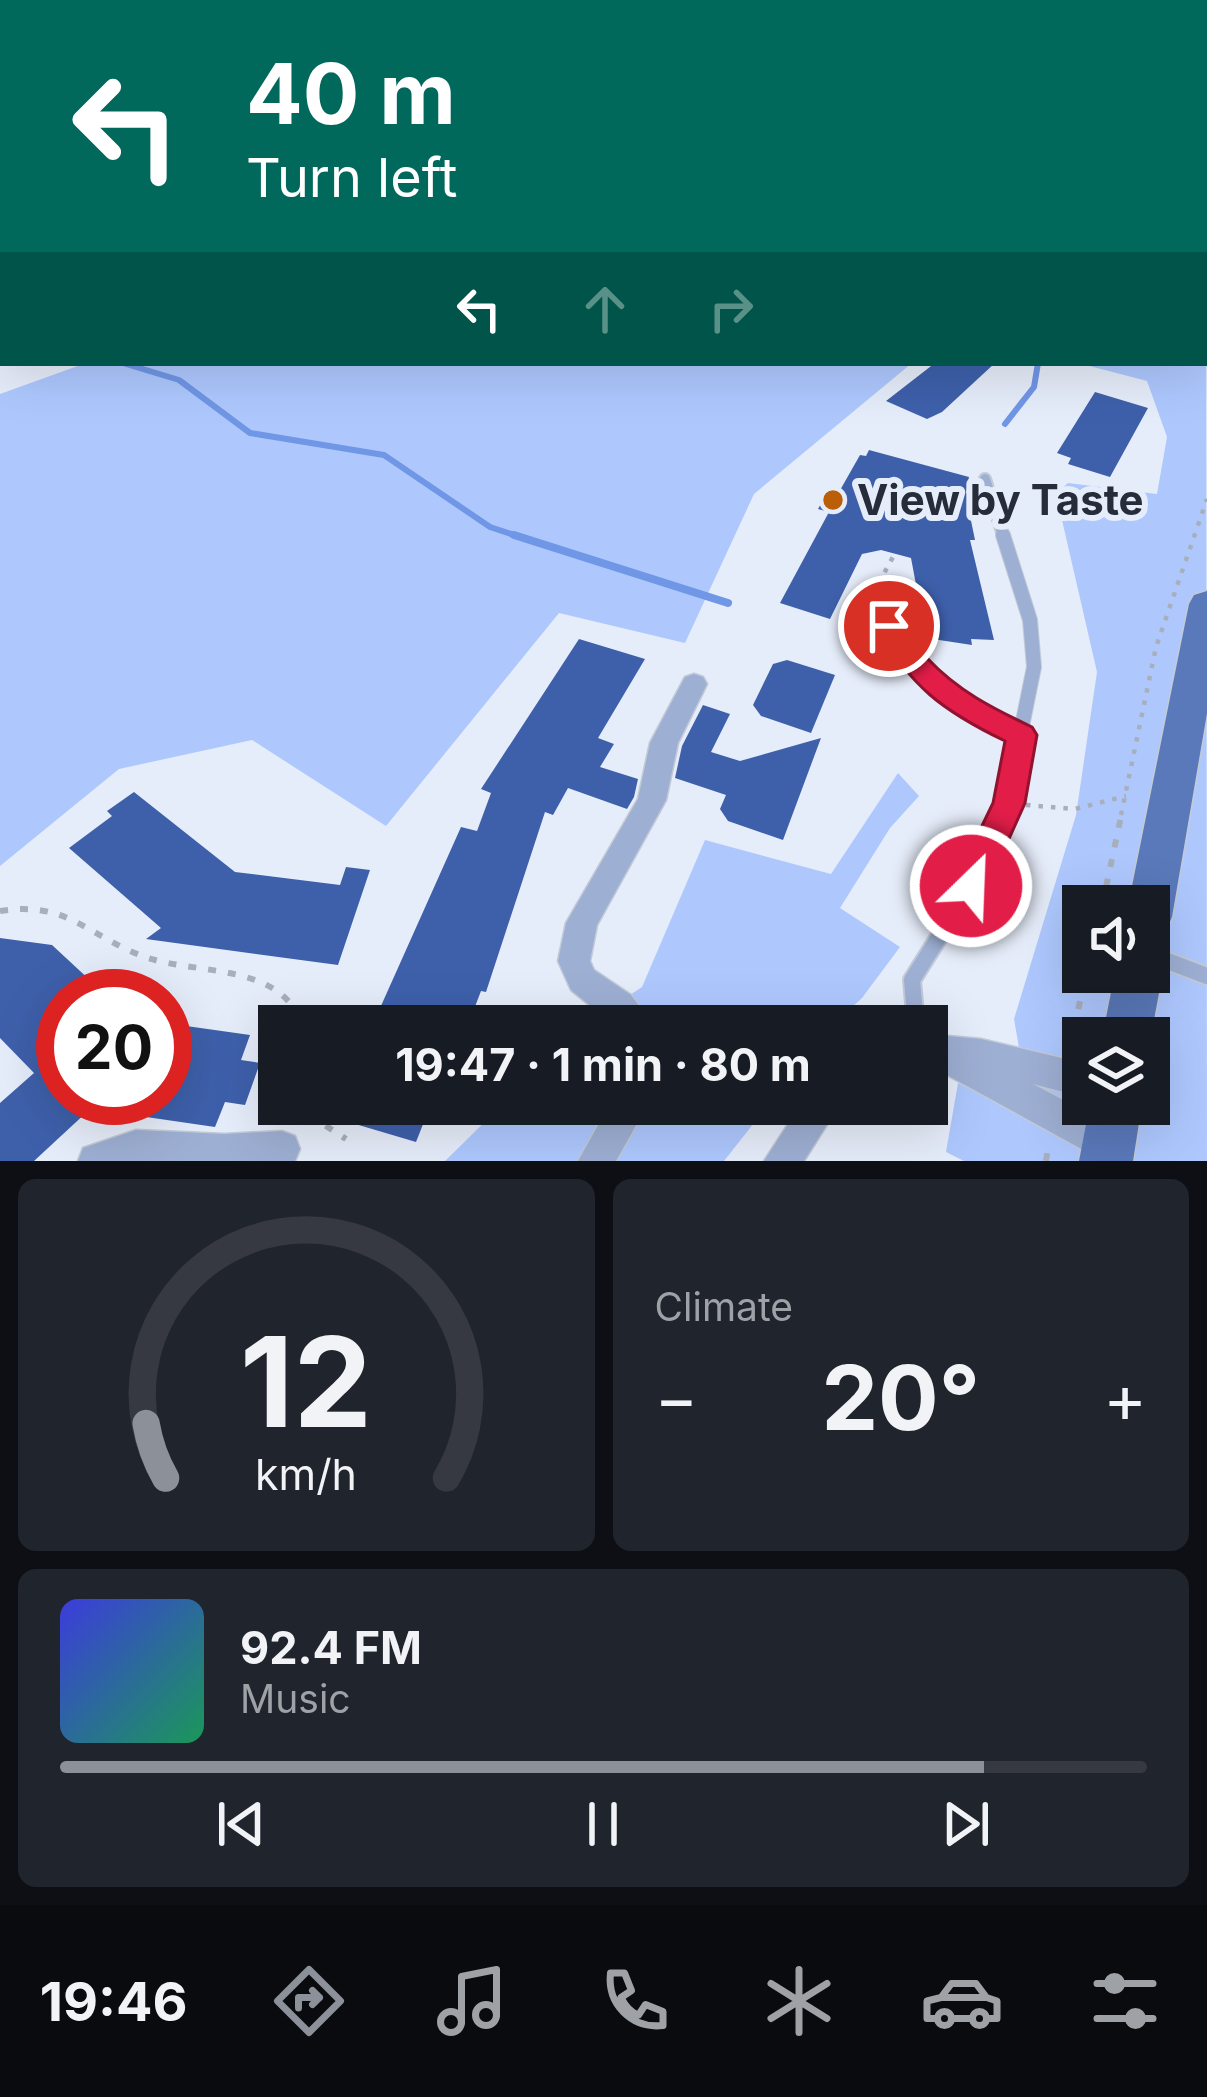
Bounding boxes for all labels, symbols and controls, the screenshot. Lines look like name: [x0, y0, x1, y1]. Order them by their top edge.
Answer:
text: 40 m: [246, 43, 456, 144]
icon: left: [48, 48, 204, 204]
text: Turn left: [246, 145, 457, 210]
icon: left: [446, 276, 512, 342]
icon: ahead: [572, 276, 638, 342]
icon: right: [698, 276, 764, 342]
place label: View by Taste: [857, 474, 1144, 525]
marker: View by Taste: [820, 487, 846, 513]
pin: [838, 575, 940, 677]
icon: arrive: [856, 593, 922, 659]
position arrow: [908, 823, 1034, 949]
map controls: [1062, 885, 1170, 1125]
button: sound: [1062, 885, 1170, 993]
speed limit sign: 20: [36, 969, 192, 1125]
button: layers: [1062, 1017, 1170, 1125]
text: 19:47 · 1 min · 80 m: [395, 1037, 811, 1092]
text: Climate: [655, 1283, 793, 1330]
text: 12: [240, 1306, 372, 1457]
text: 20°: [821, 1343, 980, 1452]
text: −: [655, 1358, 698, 1438]
text: +: [1103, 1358, 1147, 1438]
text: km/h: [255, 1448, 357, 1500]
text: 92.4 FM: [240, 1620, 422, 1675]
text: Music: [240, 1675, 351, 1722]
icon: previous: [208, 1791, 274, 1857]
icon: pause: [570, 1791, 636, 1857]
icon: next: [933, 1791, 999, 1857]
icon: directions: [267, 1959, 351, 2043]
icon: music: [430, 1959, 514, 2043]
icon: phone: [593, 1959, 677, 2043]
icon: climate: [757, 1959, 841, 2043]
icon: car: [920, 1959, 1004, 2043]
icon: filters: [1083, 1959, 1167, 2043]
text: 19:46: [40, 1969, 188, 2034]

